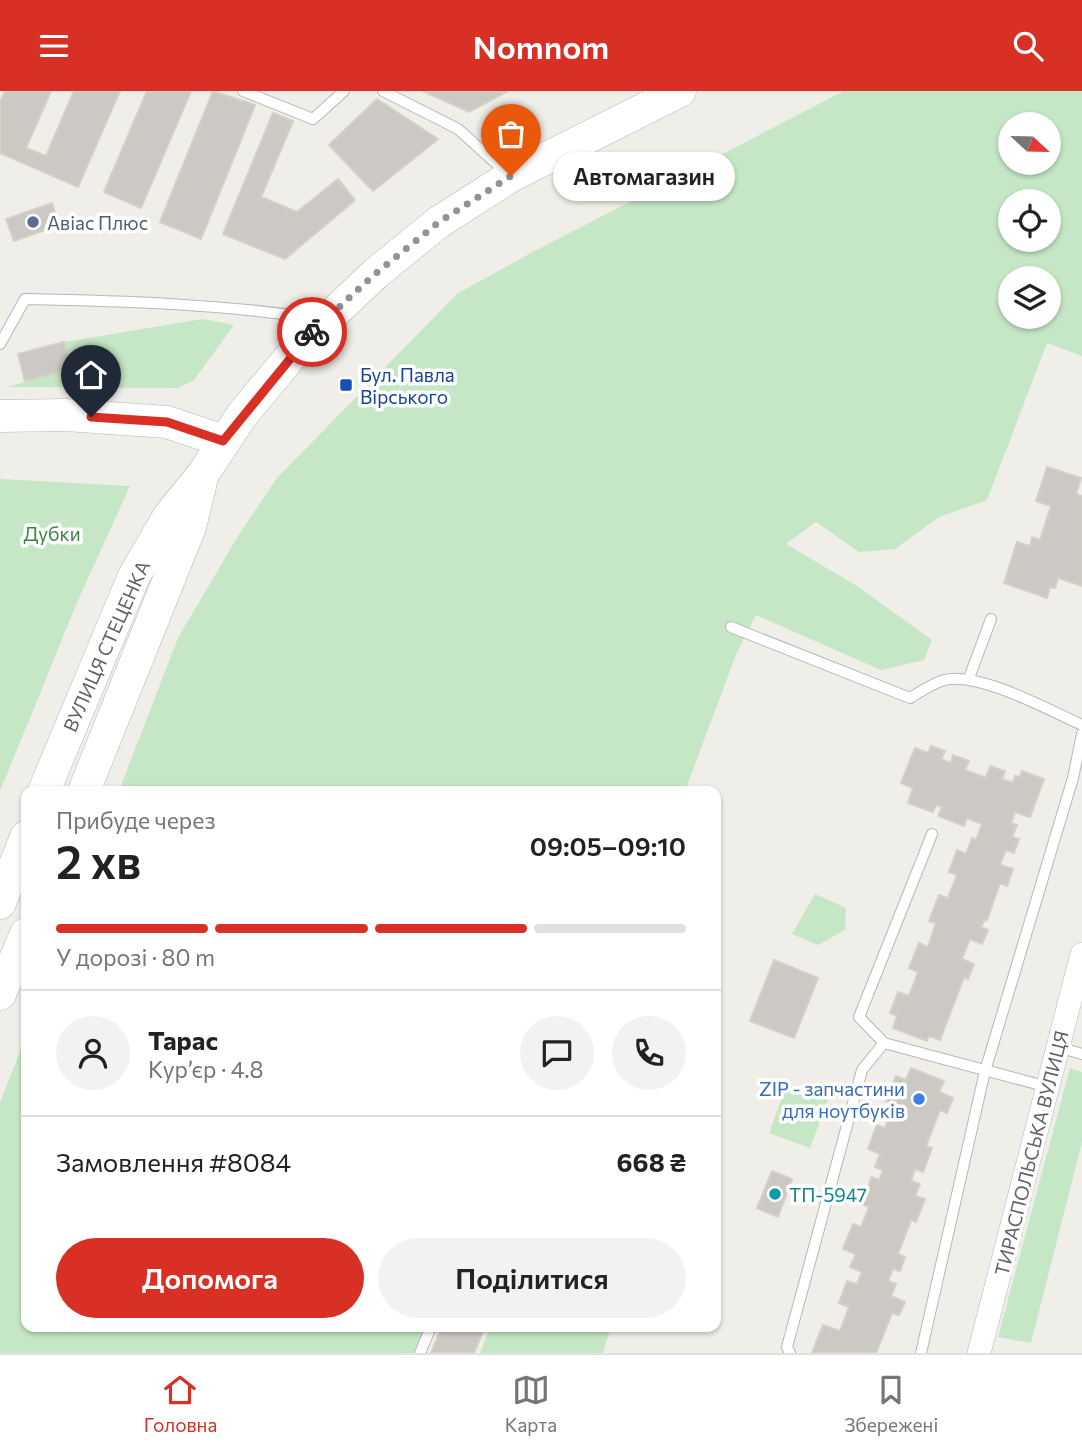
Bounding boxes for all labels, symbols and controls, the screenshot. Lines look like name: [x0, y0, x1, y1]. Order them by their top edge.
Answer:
text: Nomnom: [473, 26, 609, 66]
icon: menu: [35, 27, 73, 65]
icon: search: [1009, 27, 1047, 65]
pin: [481, 104, 541, 176]
north arrow: [998, 112, 1060, 175]
map controls: [998, 112, 1061, 329]
icon: bag: [492, 115, 530, 153]
callout: Автомагазин: [553, 151, 735, 201]
text: Автомагазин: [573, 162, 715, 190]
button: locate: [998, 189, 1061, 252]
place label: Авіас Плюс: [47, 211, 148, 234]
marker: Авіас Плюс: [25, 214, 41, 230]
button: layers: [998, 266, 1061, 329]
courier: [277, 297, 347, 367]
icon: bike: [293, 313, 331, 351]
pin: [61, 345, 121, 417]
icon: home: [72, 356, 110, 394]
place label: Бул. Павла Вірського: [360, 363, 455, 408]
marker: Бул. Павла Вірського: [338, 377, 354, 393]
park label: Дубки: [23, 522, 81, 545]
street label: ВУЛИЦЯ СТЕЦЕНКА: [58, 557, 154, 735]
text: Прибуде через: [56, 806, 216, 834]
text: 09:05–09:10: [530, 830, 686, 861]
text: 2 хв: [56, 832, 141, 888]
text: У дорозі · 80 m: [56, 943, 215, 971]
button: person: [56, 1016, 130, 1090]
button: chat: [520, 1016, 594, 1090]
button: phone: [612, 1016, 686, 1090]
text: Тарас: [148, 1024, 218, 1055]
street label: ТИРАСПОЛЬСЬКА ВУЛИЦЯ: [989, 1028, 1073, 1278]
text: Кур’єр · 4.8: [148, 1055, 263, 1083]
place label: ZIP - запчастини для ноутбуків: [759, 1077, 905, 1122]
marker: ZIP - запчастини для ноутбуків: [911, 1091, 927, 1107]
text: Замовлення #8084: [56, 1146, 291, 1177]
text: 668 ₴: [617, 1146, 686, 1177]
place label: ТП-5947: [789, 1183, 867, 1206]
marker: ТП-5947: [767, 1186, 783, 1202]
button: Допомога: [56, 1238, 364, 1318]
button: Поділитися: [378, 1238, 686, 1318]
tab: Головна: [144, 1371, 217, 1436]
tab: Карта: [505, 1371, 557, 1436]
tab: Збережені: [844, 1371, 938, 1436]

